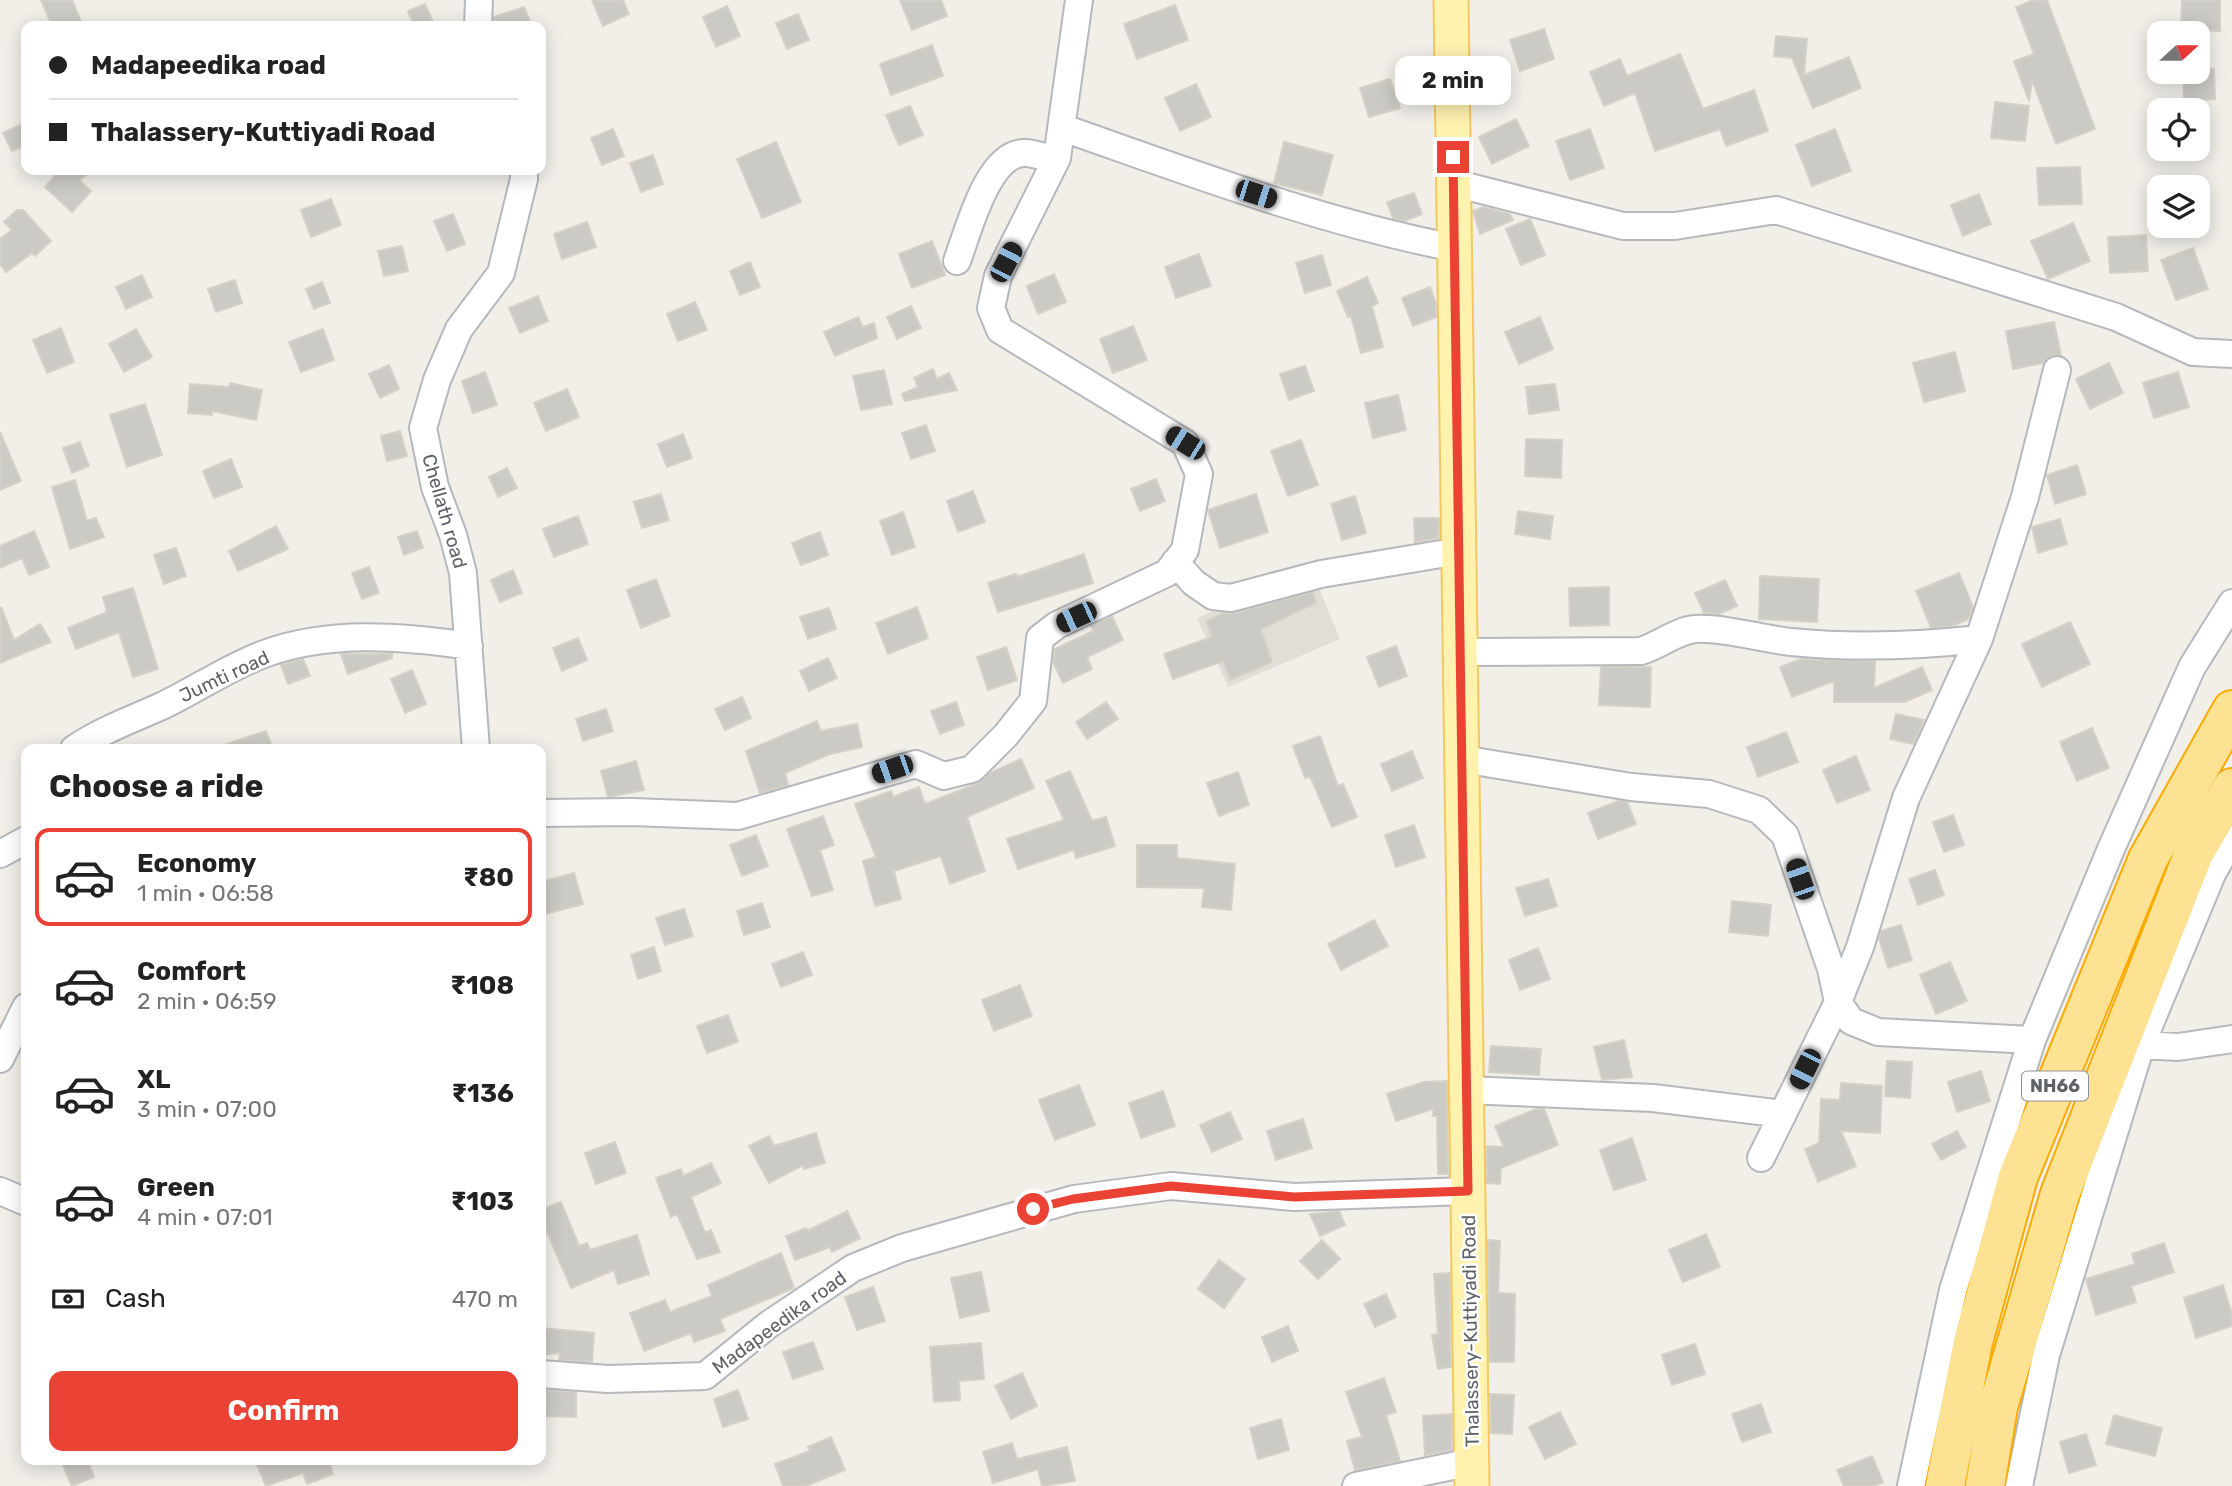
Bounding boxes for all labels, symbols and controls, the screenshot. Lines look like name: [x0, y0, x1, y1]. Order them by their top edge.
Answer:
north arrow: [2147, 21, 2210, 84]
map controls: [2147, 21, 2210, 238]
text: Madapeedika road: [91, 50, 326, 81]
callout: 2 min: [1395, 55, 1511, 104]
text: 2 min: [1422, 66, 1484, 94]
button: locate: [2147, 98, 2210, 161]
text: Thalassery-Kuttiyadi Road: [91, 117, 436, 148]
route end: [1437, 141, 1469, 173]
button: layers: [2147, 175, 2210, 238]
car: [1233, 178, 1280, 210]
car: [987, 239, 1026, 285]
car: [1162, 423, 1209, 463]
street label: Chellath road: [417, 451, 472, 571]
car: [1053, 599, 1100, 635]
street label: Jumti road: [176, 646, 273, 707]
car: [869, 752, 916, 786]
text: Choose a ride: [49, 767, 263, 805]
icon: car: [53, 846, 116, 909]
text: Economy: [137, 848, 256, 879]
car: [1784, 856, 1817, 902]
text: ₹80: [463, 862, 514, 893]
text: 1 min · 06:58: [137, 879, 274, 907]
icon: car: [53, 954, 116, 1017]
text: Comfort: [137, 956, 246, 987]
text: ₹108: [450, 970, 514, 1001]
text: 2 min · 06:59: [137, 987, 277, 1015]
car: [1787, 1046, 1824, 1092]
icon: car: [53, 1062, 116, 1125]
text: XL: [137, 1064, 170, 1095]
road number: NH66: [2022, 1072, 2088, 1100]
text: ₹136: [451, 1078, 514, 1109]
text: 3 min · 07:00: [137, 1095, 277, 1123]
icon: car: [53, 1170, 116, 1233]
text: Green: [137, 1172, 215, 1203]
text: ₹103: [451, 1186, 514, 1217]
route start: [1017, 1193, 1049, 1225]
text: 4 min · 07:01: [137, 1203, 272, 1231]
street label: Thalassery-Kuttiyadi Road: [1457, 1215, 1484, 1447]
street label: Madapeedika road: [708, 1266, 851, 1379]
icon: cash: [49, 1280, 87, 1318]
text: Cash: [105, 1283, 166, 1314]
text: 470 m: [452, 1285, 518, 1313]
button: Confirm: [49, 1371, 518, 1451]

